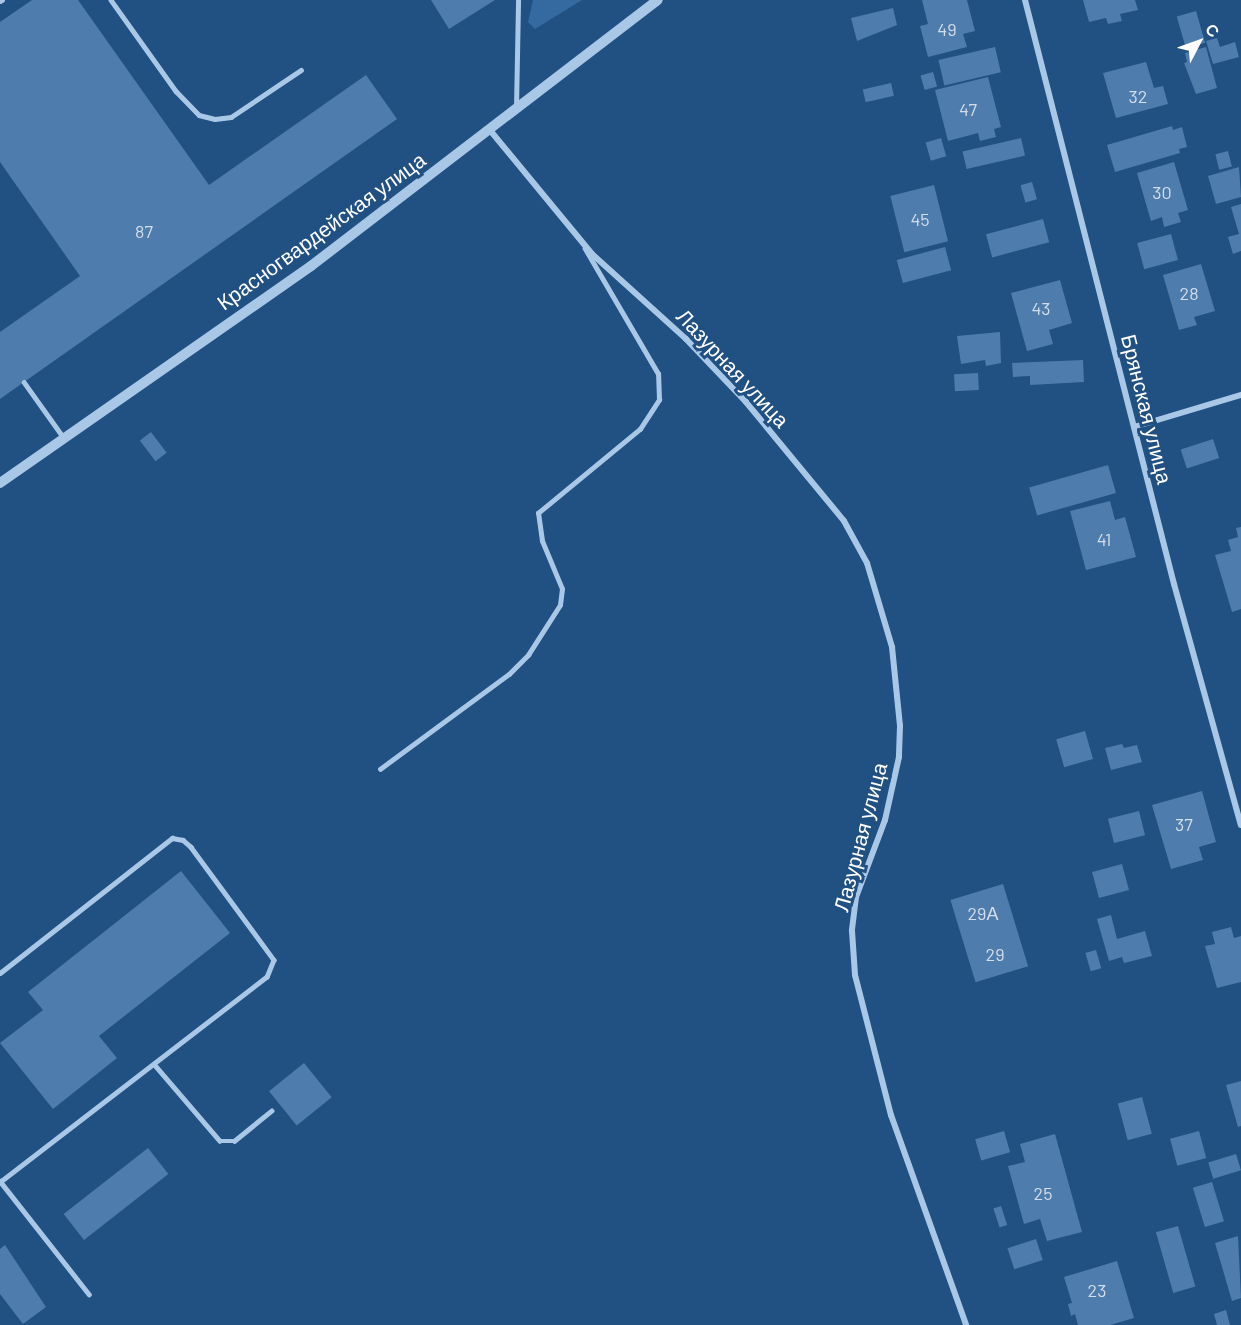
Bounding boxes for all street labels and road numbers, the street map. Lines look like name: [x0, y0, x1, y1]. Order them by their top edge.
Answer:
street label: Красногвардейская улица: [212, 147, 430, 315]
street label: Лазурная улица: [672, 303, 794, 433]
street label: Брянская улица: [1116, 332, 1178, 486]
street label: Лазурная улица: [828, 760, 892, 914]

